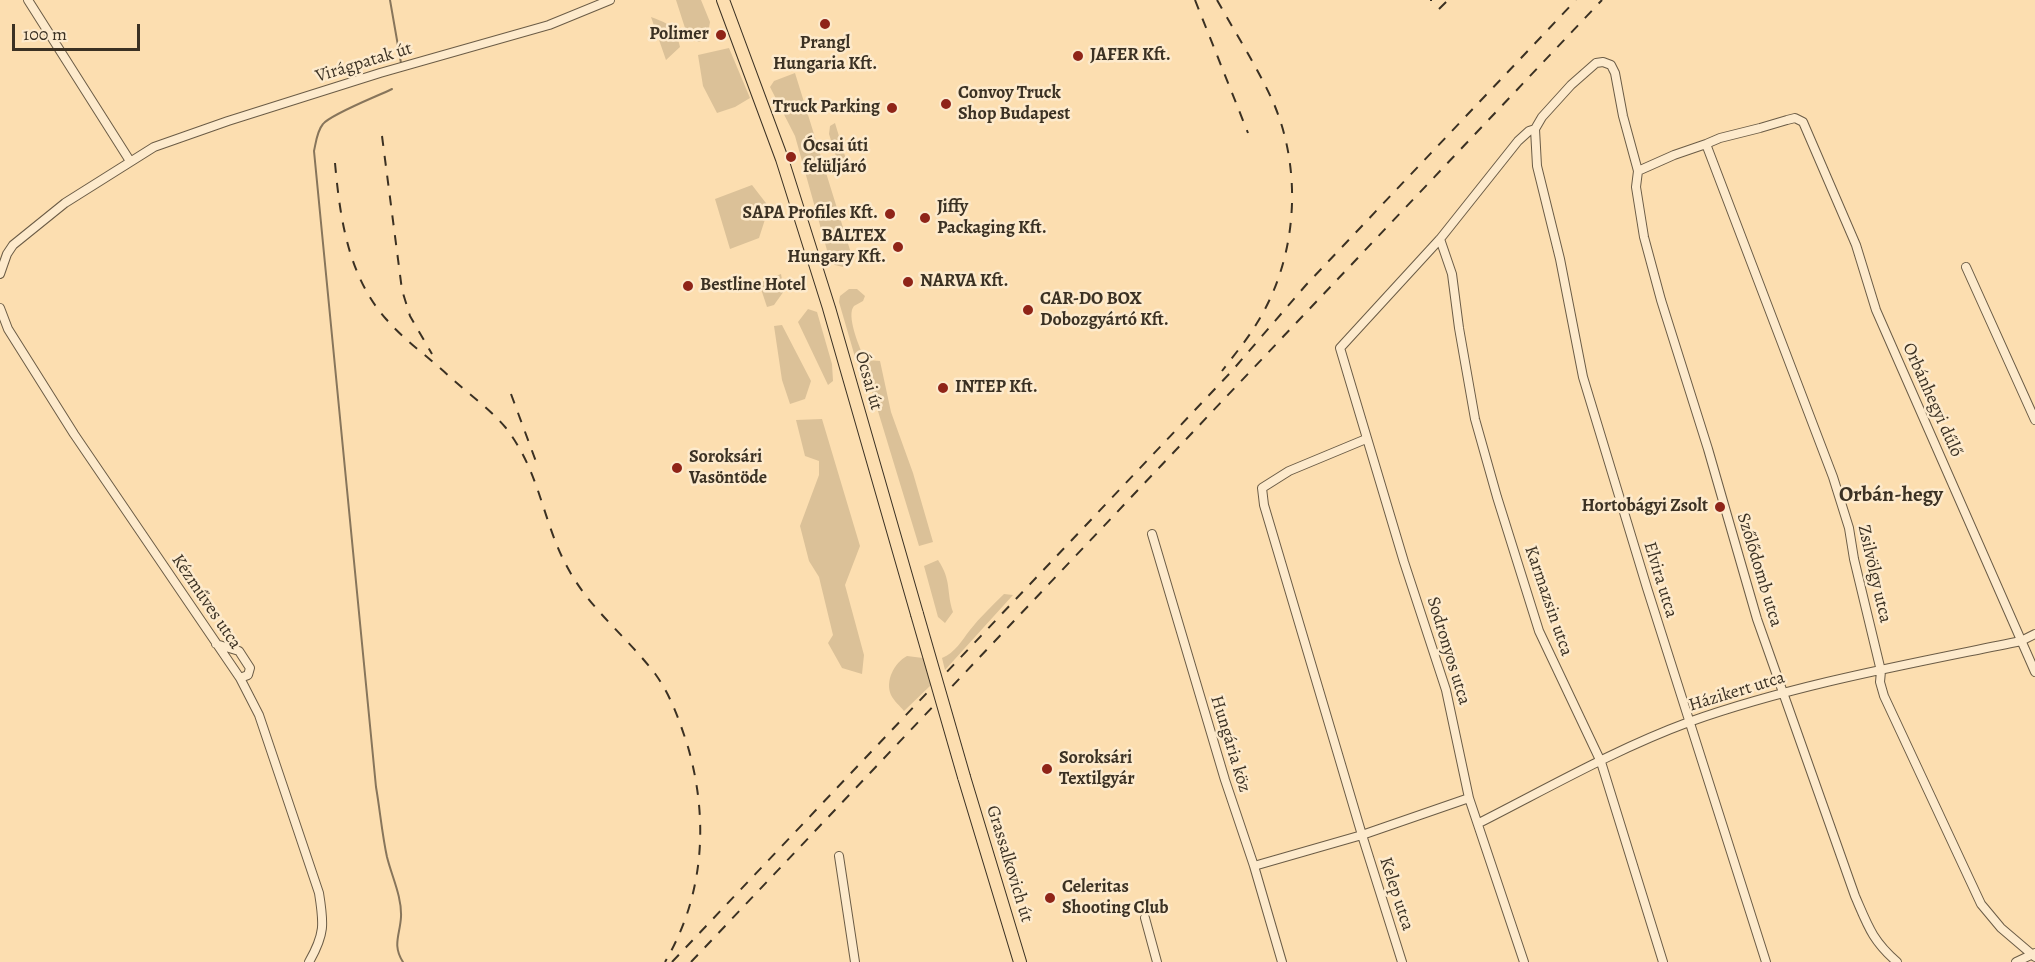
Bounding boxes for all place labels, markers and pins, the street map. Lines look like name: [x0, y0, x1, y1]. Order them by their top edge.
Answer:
marker: Prangl Hungaria Kft.: [818, 17, 832, 31]
place label: Polimer: [649, 24, 709, 46]
marker: Polimer: [714, 28, 728, 42]
place label: Prangl Hungaria Kft.: [773, 33, 877, 76]
place label: JAFER Kft.: [1090, 45, 1171, 67]
marker: JAFER Kft.: [1071, 49, 1085, 63]
place label: Convoy Truck Shop Budapest: [958, 83, 1070, 125]
place label: Truck Parking: [773, 97, 880, 119]
marker: Convoy Truck Shop Budapest: [939, 97, 953, 111]
marker: Truck Parking: [885, 101, 899, 115]
place label: Ócsai úti felüljáró: [803, 136, 868, 178]
marker: Ócsai úti felüljáró: [784, 150, 798, 164]
place label: Jiffy Packaging Kft.: [937, 197, 1047, 240]
place label: SAPA Profiles Kft.: [743, 203, 878, 225]
marker: SAPA Profiles Kft.: [883, 207, 897, 221]
marker: Jiffy Packaging Kft.: [918, 211, 932, 225]
place label: BALTEX Hungary Kft.: [787, 226, 886, 268]
marker: BALTEX Hungary Kft.: [891, 240, 905, 254]
place label: NARVA Kft.: [920, 271, 1009, 293]
place label: Bestline Hotel: [700, 275, 806, 297]
marker: NARVA Kft.: [901, 275, 915, 289]
marker: Bestline Hotel: [681, 279, 695, 293]
place label: CAR-DO BOX Dobozgyártó Kft.: [1040, 289, 1169, 332]
marker: CAR-DO BOX Dobozgyártó Kft.: [1021, 303, 1035, 317]
place label: INTEP Kft.: [955, 377, 1038, 399]
marker: INTEP Kft.: [936, 381, 950, 395]
place label: Soroksári Vasöntöde: [689, 447, 767, 490]
marker: Soroksári Vasöntöde: [670, 461, 684, 475]
place label: Hortobágyi Zsolt: [1581, 496, 1708, 518]
marker: Hortobágyi Zsolt: [1713, 500, 1727, 514]
place label: Soroksári Textilgyár: [1059, 748, 1135, 790]
marker: Soroksári Textilgyár: [1040, 762, 1054, 776]
place label: Celeritas Shooting Club: [1062, 877, 1169, 920]
marker: Celeritas Shooting Club: [1043, 891, 1057, 905]

